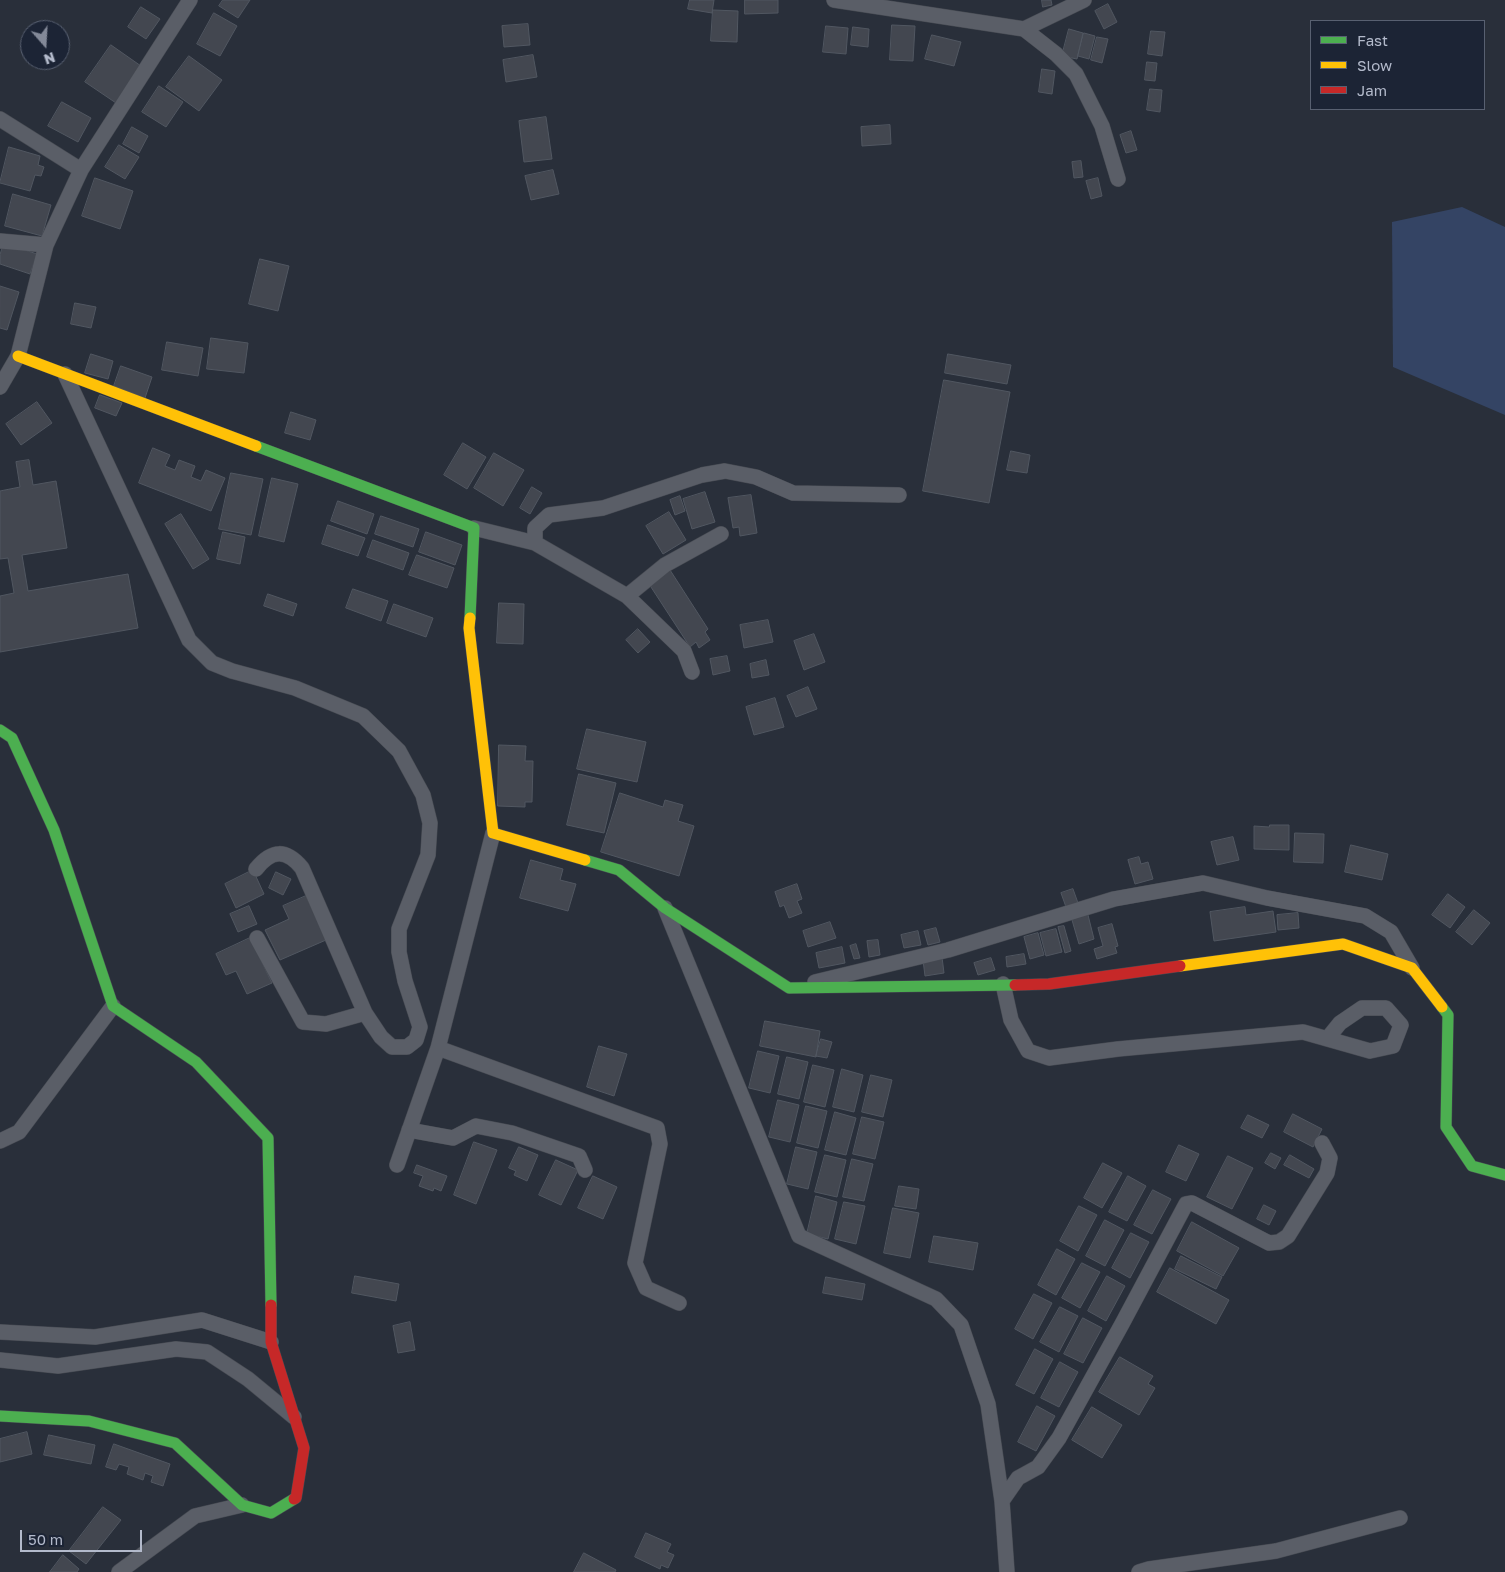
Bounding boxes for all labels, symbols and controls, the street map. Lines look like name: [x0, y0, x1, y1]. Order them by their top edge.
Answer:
north arrow: [20, 20, 70, 70]
legend: [1310, 20, 1485, 110]
text: Fast: [1357, 31, 1388, 49]
text: N: [42, 49, 58, 68]
text: Slow: [1357, 56, 1392, 74]
text: Jam: [1357, 81, 1387, 99]
scale bar: [22, 1520, 145, 1552]
text: 50 m: [28, 1530, 63, 1548]

